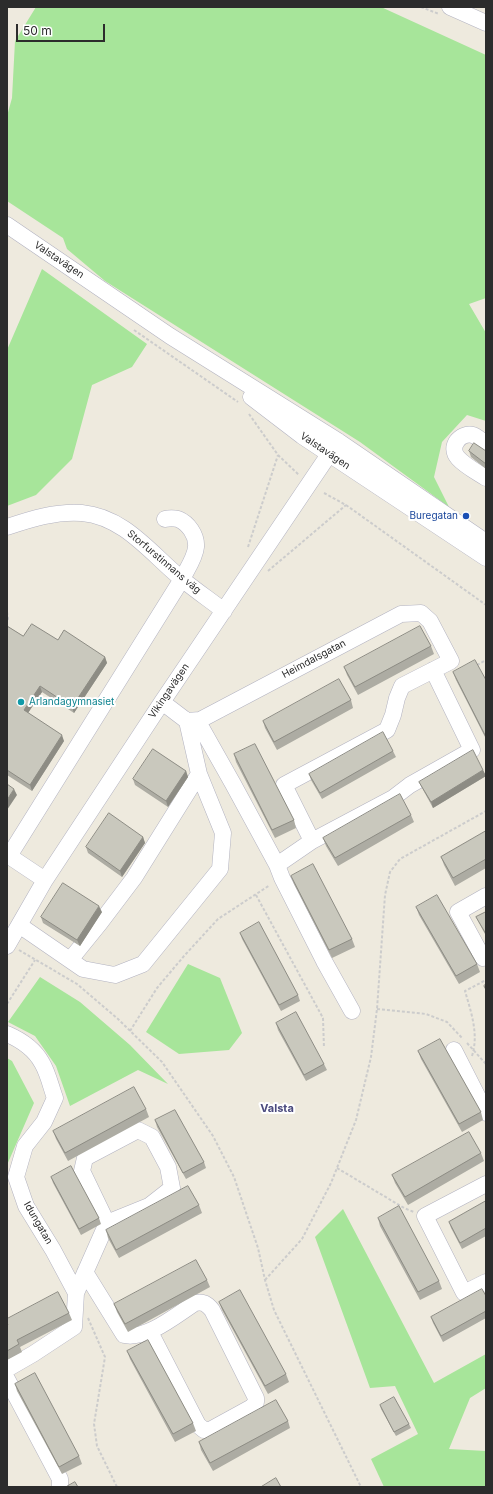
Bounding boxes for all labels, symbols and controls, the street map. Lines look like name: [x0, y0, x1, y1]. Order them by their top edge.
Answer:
scale bar: [18, 16, 107, 42]
text: 50 m: [23, 23, 52, 38]
street label: Valstavägen: [32, 239, 86, 281]
street label: Valstavägen: [298, 430, 352, 472]
place label: Buregatan: [410, 510, 458, 522]
marker: Buregatan: [461, 511, 471, 521]
street label: Storfurstinnans väg: [125, 528, 203, 596]
street label: Heimdalsgatan: [280, 637, 348, 681]
street label: Vikingavägen: [146, 661, 192, 721]
place label: Arlandagymnasiet: [29, 696, 114, 708]
marker: Arlandagymnasiet: [16, 697, 26, 707]
district label: Valsta: [260, 1102, 294, 1116]
street label: Idungatan: [21, 1200, 55, 1246]

